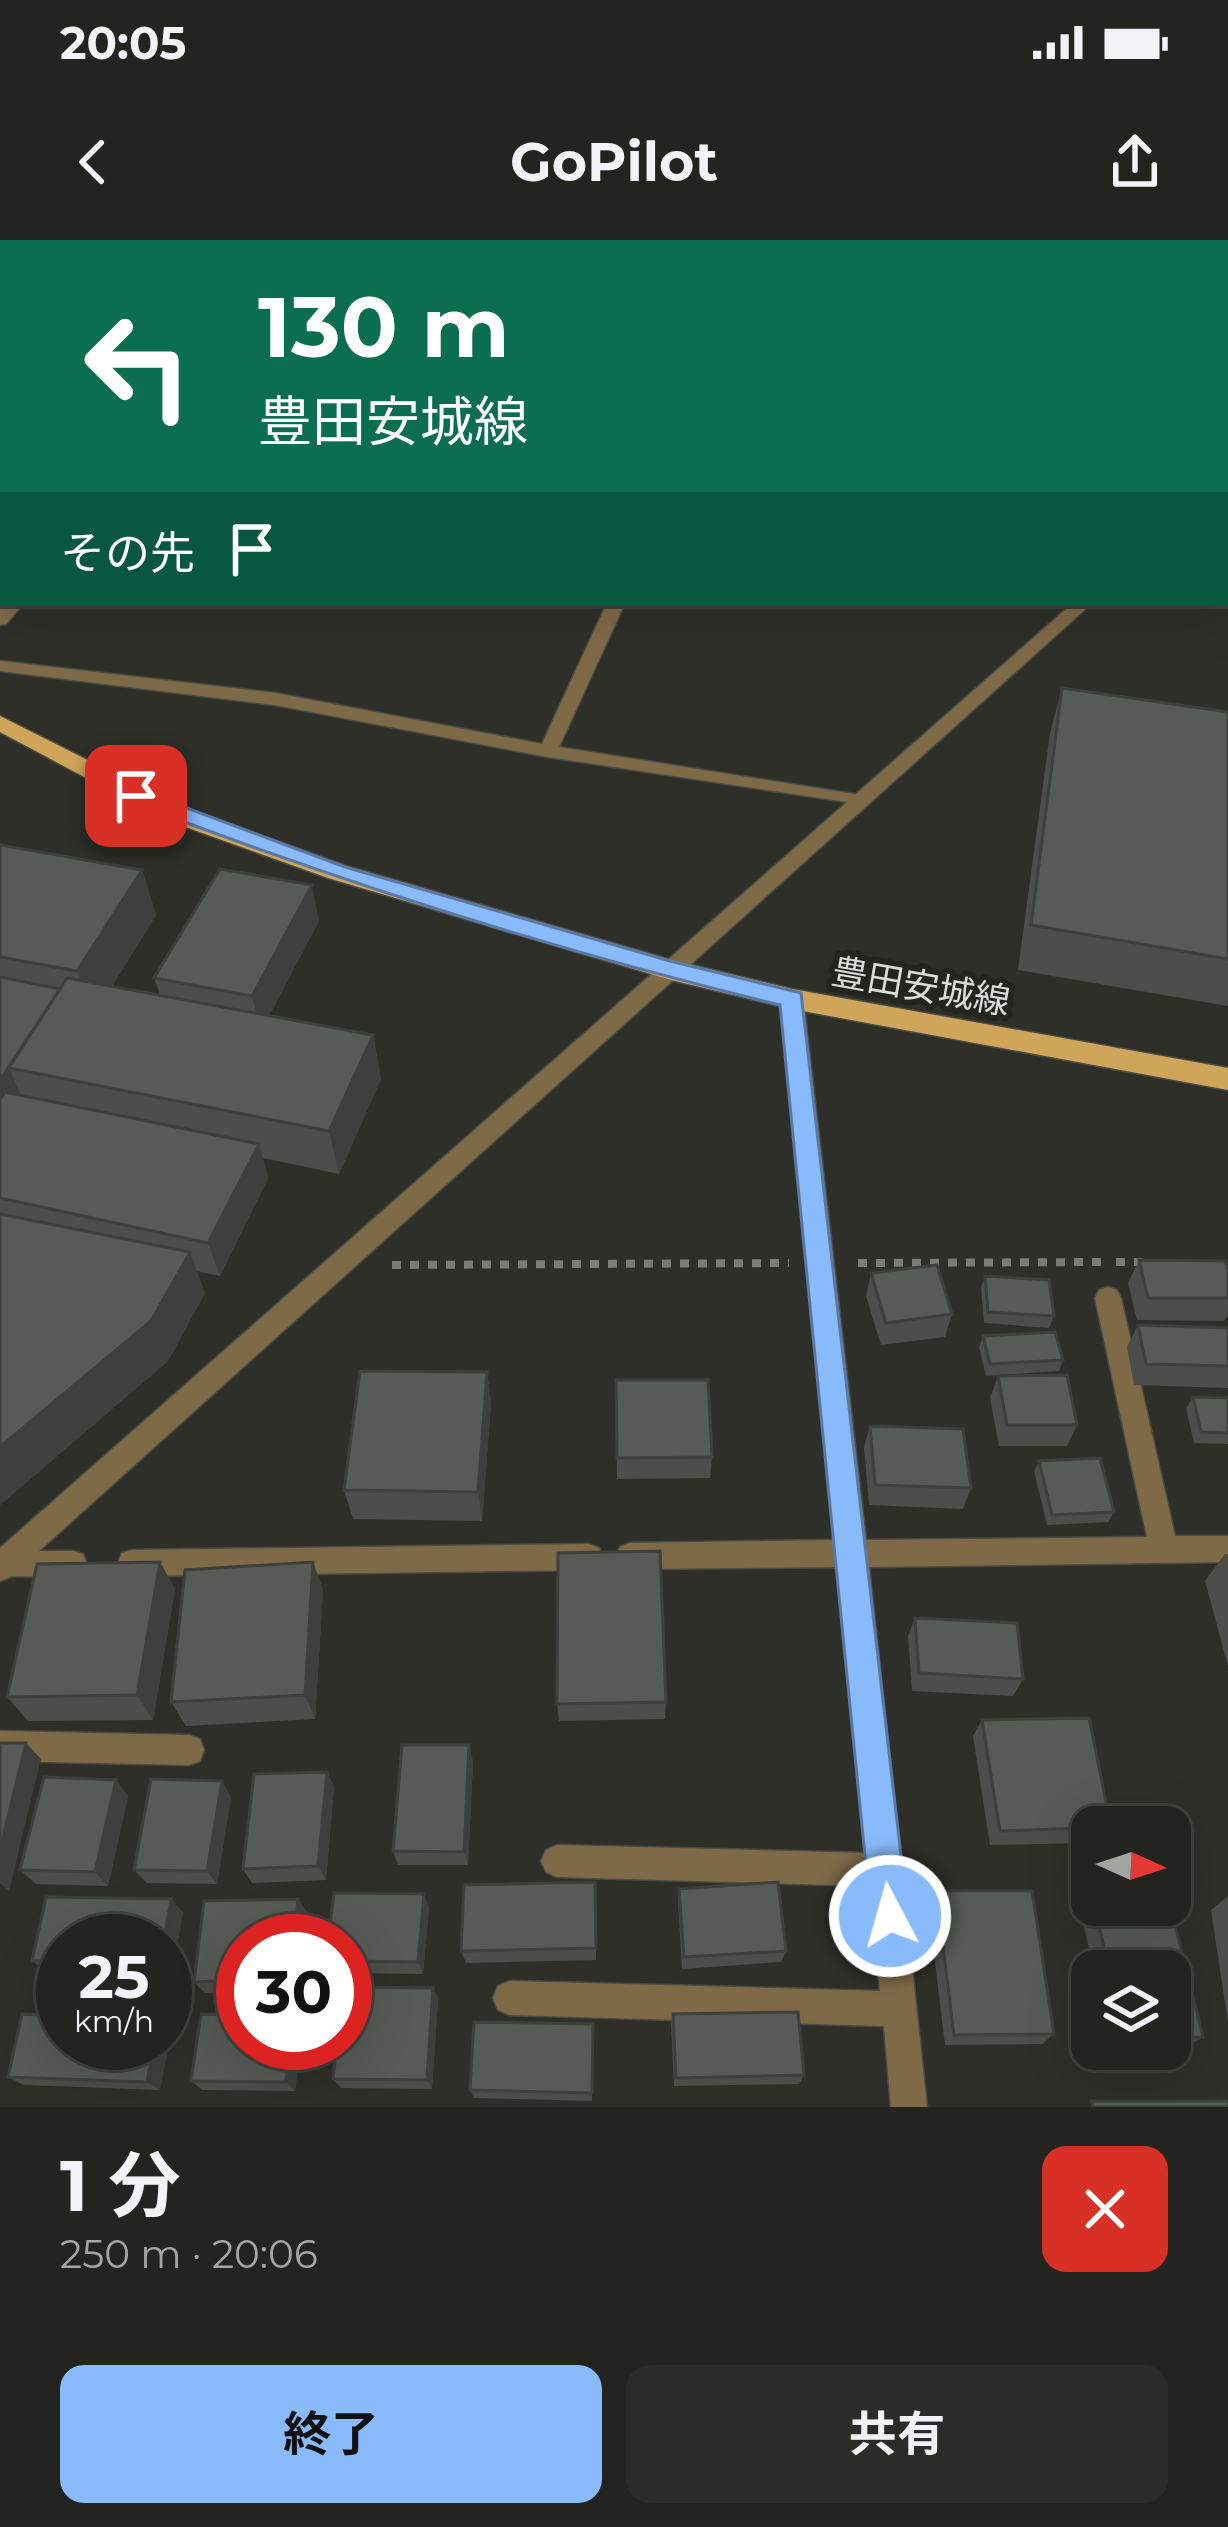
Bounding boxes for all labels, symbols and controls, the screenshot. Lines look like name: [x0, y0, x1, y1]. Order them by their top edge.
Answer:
text: 20:05: [60, 15, 186, 70]
icon: back: [60, 129, 126, 195]
text: GoPilot: [510, 129, 718, 195]
icon: share: [1102, 129, 1168, 195]
text: 130 m: [258, 276, 510, 378]
icon: left: [60, 288, 216, 444]
text: 豊田安城線: [258, 389, 528, 455]
icon: arrive: [219, 516, 285, 582]
text: その先: [60, 525, 195, 580]
pin: [85, 745, 187, 847]
icon: arrive: [103, 763, 169, 829]
street label: 豊田安城線: [829, 949, 1013, 1023]
north arrow: [1071, 1806, 1191, 1926]
map controls: [1071, 1806, 1191, 2070]
position arrow: [827, 1853, 953, 1979]
speed limit sign: 30: [216, 1914, 372, 2070]
text: 25: [78, 1940, 150, 2013]
button: layers: [1071, 1950, 1191, 2070]
text: km/h: [74, 2003, 154, 2040]
text: 1 分: [60, 2141, 181, 2229]
button: close: [1042, 2146, 1168, 2272]
text: 250 m · 20:06: [60, 2230, 318, 2278]
button: 終了: [60, 2365, 602, 2503]
button: 共有: [626, 2365, 1168, 2503]

